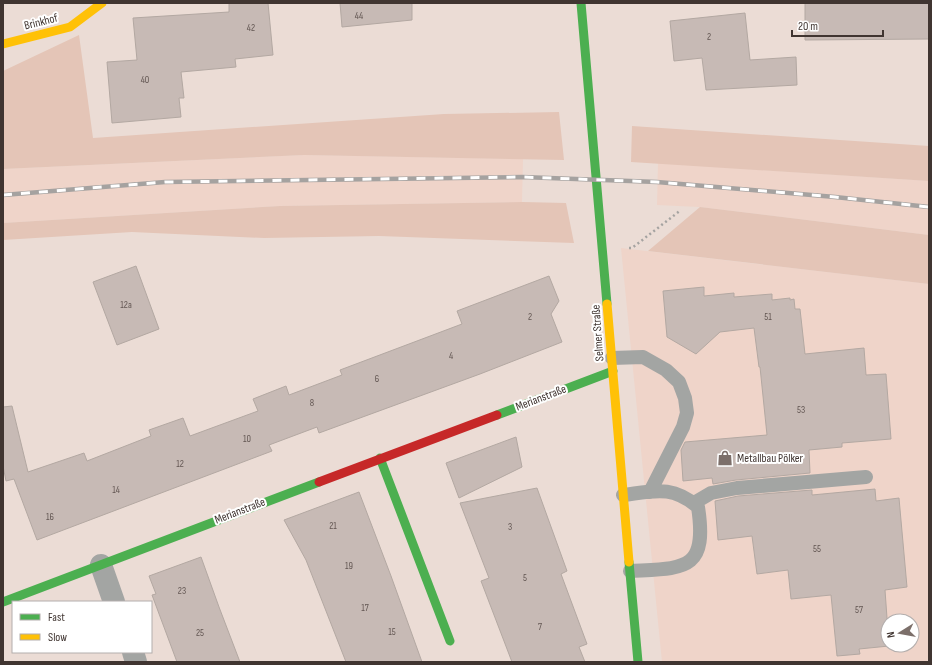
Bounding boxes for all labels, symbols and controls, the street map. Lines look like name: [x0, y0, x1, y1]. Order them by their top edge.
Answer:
street label: Brinkhof: [23, 10, 60, 33]
house number: 44: [355, 10, 363, 22]
scale bar: [792, 12, 883, 38]
text: 20 m: [798, 19, 818, 34]
house number: 42: [247, 22, 255, 34]
house number: 2: [707, 31, 711, 43]
house number: 40: [141, 74, 149, 86]
house number: 12a: [120, 299, 132, 311]
street label: Selmer Straße: [589, 304, 607, 362]
house number: 2: [528, 311, 532, 323]
house number: 51: [764, 311, 772, 323]
house number: 4: [449, 350, 453, 362]
house number: 6: [375, 373, 379, 385]
street label: Merianstraße: [514, 381, 569, 415]
house number: 8: [310, 397, 314, 409]
house number: 53: [797, 404, 805, 416]
house number: 10: [243, 433, 251, 445]
shop icon: Metallbau Pölker: [716, 449, 734, 467]
place label: Metallbau Pölker: [737, 451, 804, 466]
house number: 12: [176, 458, 184, 470]
house number: 14: [112, 484, 120, 496]
street label: Merianstraße: [213, 494, 268, 528]
house number: 16: [46, 511, 54, 523]
house number: 21: [329, 520, 337, 532]
house number: 3: [508, 521, 512, 533]
house number: 55: [813, 543, 821, 555]
house number: 19: [345, 560, 353, 572]
house number: 5: [523, 572, 527, 584]
house number: 23: [178, 585, 186, 597]
legend: [12, 601, 152, 653]
house number: 17: [361, 602, 369, 614]
house number: 57: [855, 604, 863, 616]
text: Fast: [48, 610, 65, 625]
north arrow: [880, 613, 920, 653]
house number: 7: [538, 621, 542, 633]
house number: 15: [388, 626, 396, 638]
house number: 25: [196, 627, 204, 639]
text: Slow: [48, 630, 67, 645]
text: N: [884, 631, 898, 639]

